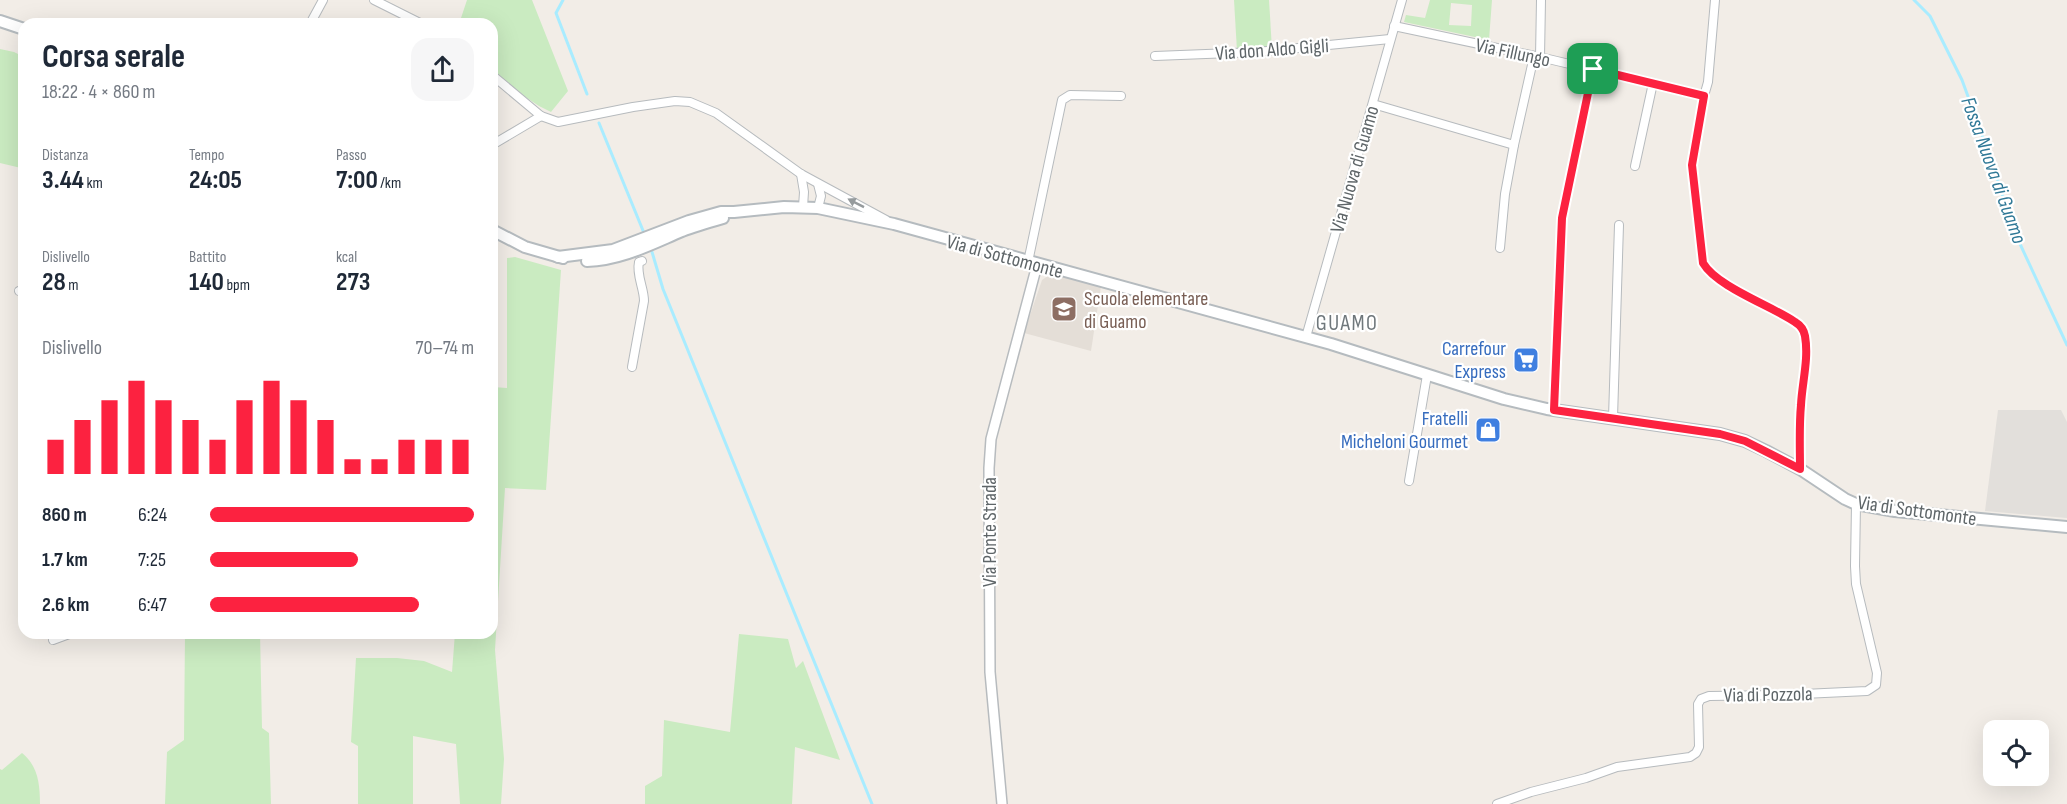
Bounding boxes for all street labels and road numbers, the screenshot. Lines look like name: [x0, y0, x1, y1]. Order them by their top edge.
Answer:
street label: Via Fillungo: [1473, 33, 1552, 73]
street label: Via don Aldo Gigli: [1214, 34, 1330, 66]
street label: Via Nuova di Guamo: [1325, 103, 1385, 236]
street label: Via di Sottomonte: [944, 230, 1066, 284]
street label: Via Ponte Strada: [978, 477, 1002, 587]
street label: Via di Sottomonte: [1856, 491, 1978, 531]
street label: Via di Pozzola: [1723, 682, 1813, 708]

